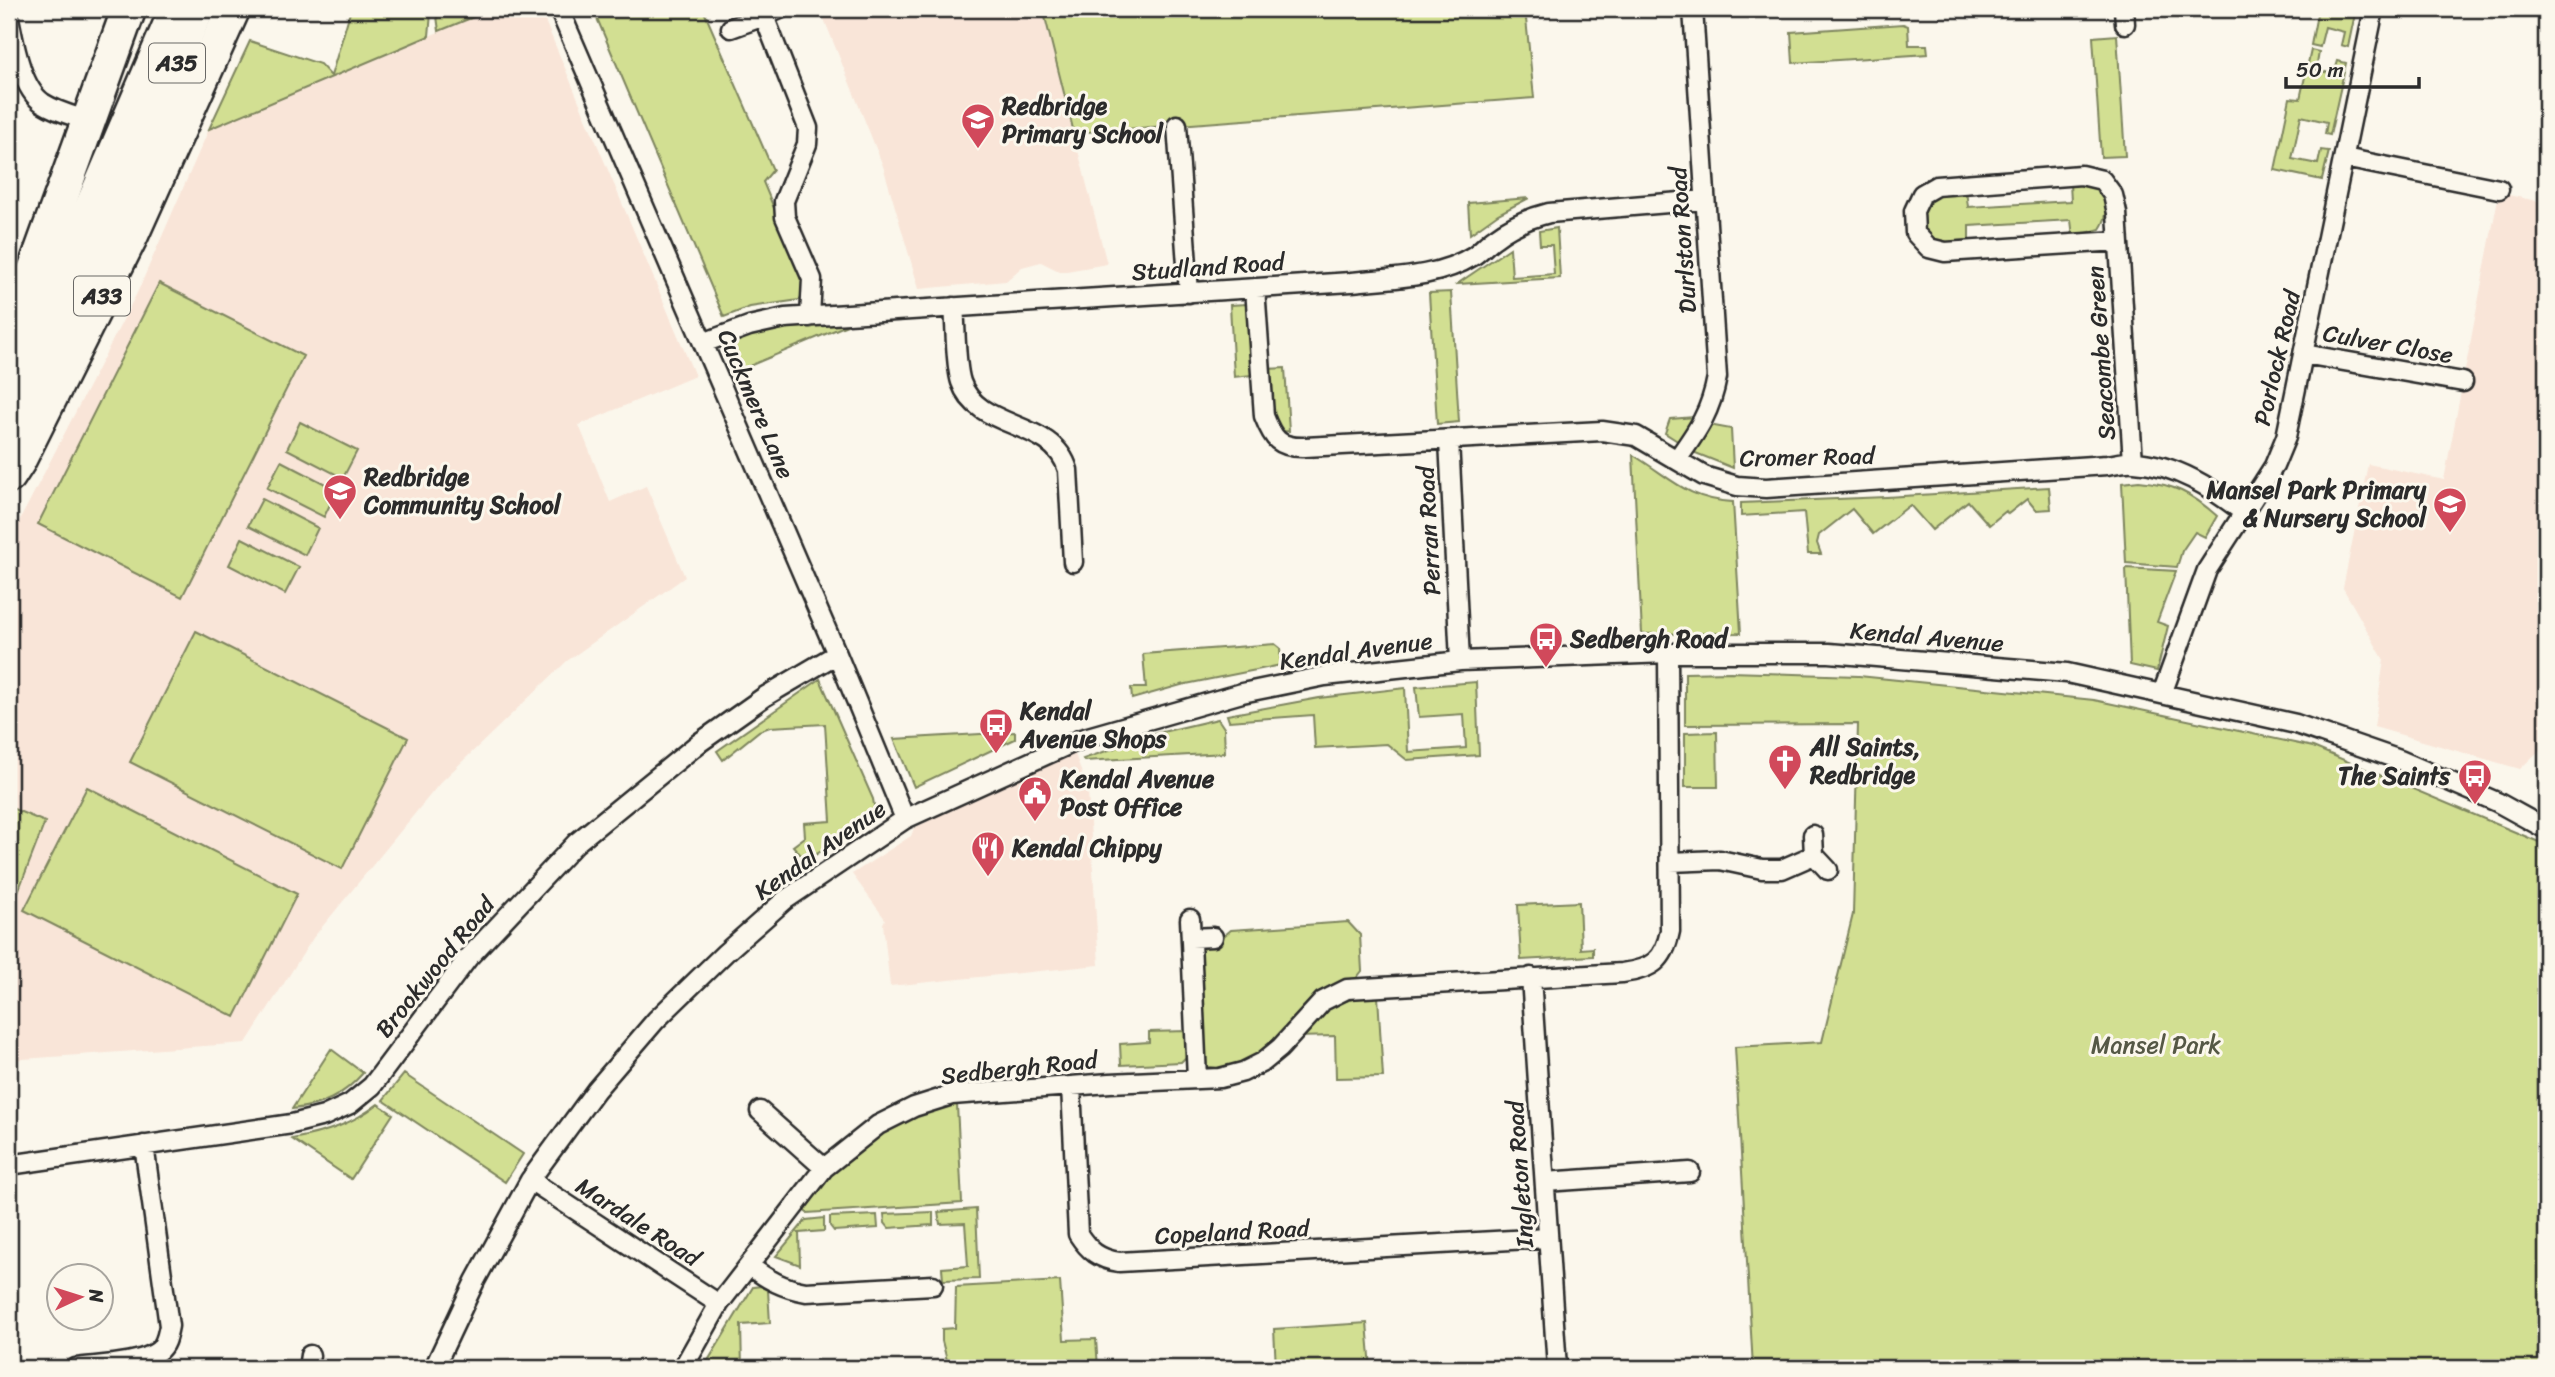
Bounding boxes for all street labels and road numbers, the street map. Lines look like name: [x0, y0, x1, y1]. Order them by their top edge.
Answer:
road number: A35: [149, 44, 205, 82]
street label: Durlston Road: [1657, 164, 1709, 315]
street label: Studland Road: [1130, 241, 1287, 293]
street label: Seacombe Green: [2074, 264, 2128, 442]
road number: A33: [74, 276, 130, 316]
street label: Porlock Road: [2241, 285, 2313, 430]
street label: Culver Close: [2320, 312, 2456, 376]
street label: Cuckmere Lane: [706, 322, 806, 486]
street label: Cromer Road: [1739, 435, 1877, 479]
street label: Perran Road: [1405, 463, 1453, 597]
street label: Kendal Avenue: [1848, 609, 2006, 665]
street label: Kendal Avenue: [1277, 619, 1435, 683]
street label: Kendal Avenue: [745, 789, 895, 911]
street label: Brookwood Road: [364, 885, 507, 1047]
street label: Sedbergh Road: [939, 1039, 1101, 1097]
street label: Ingleton Road: [1494, 1098, 1546, 1250]
street label: Mardale Road: [567, 1166, 711, 1280]
street label: Copeland Road: [1154, 1207, 1312, 1257]

